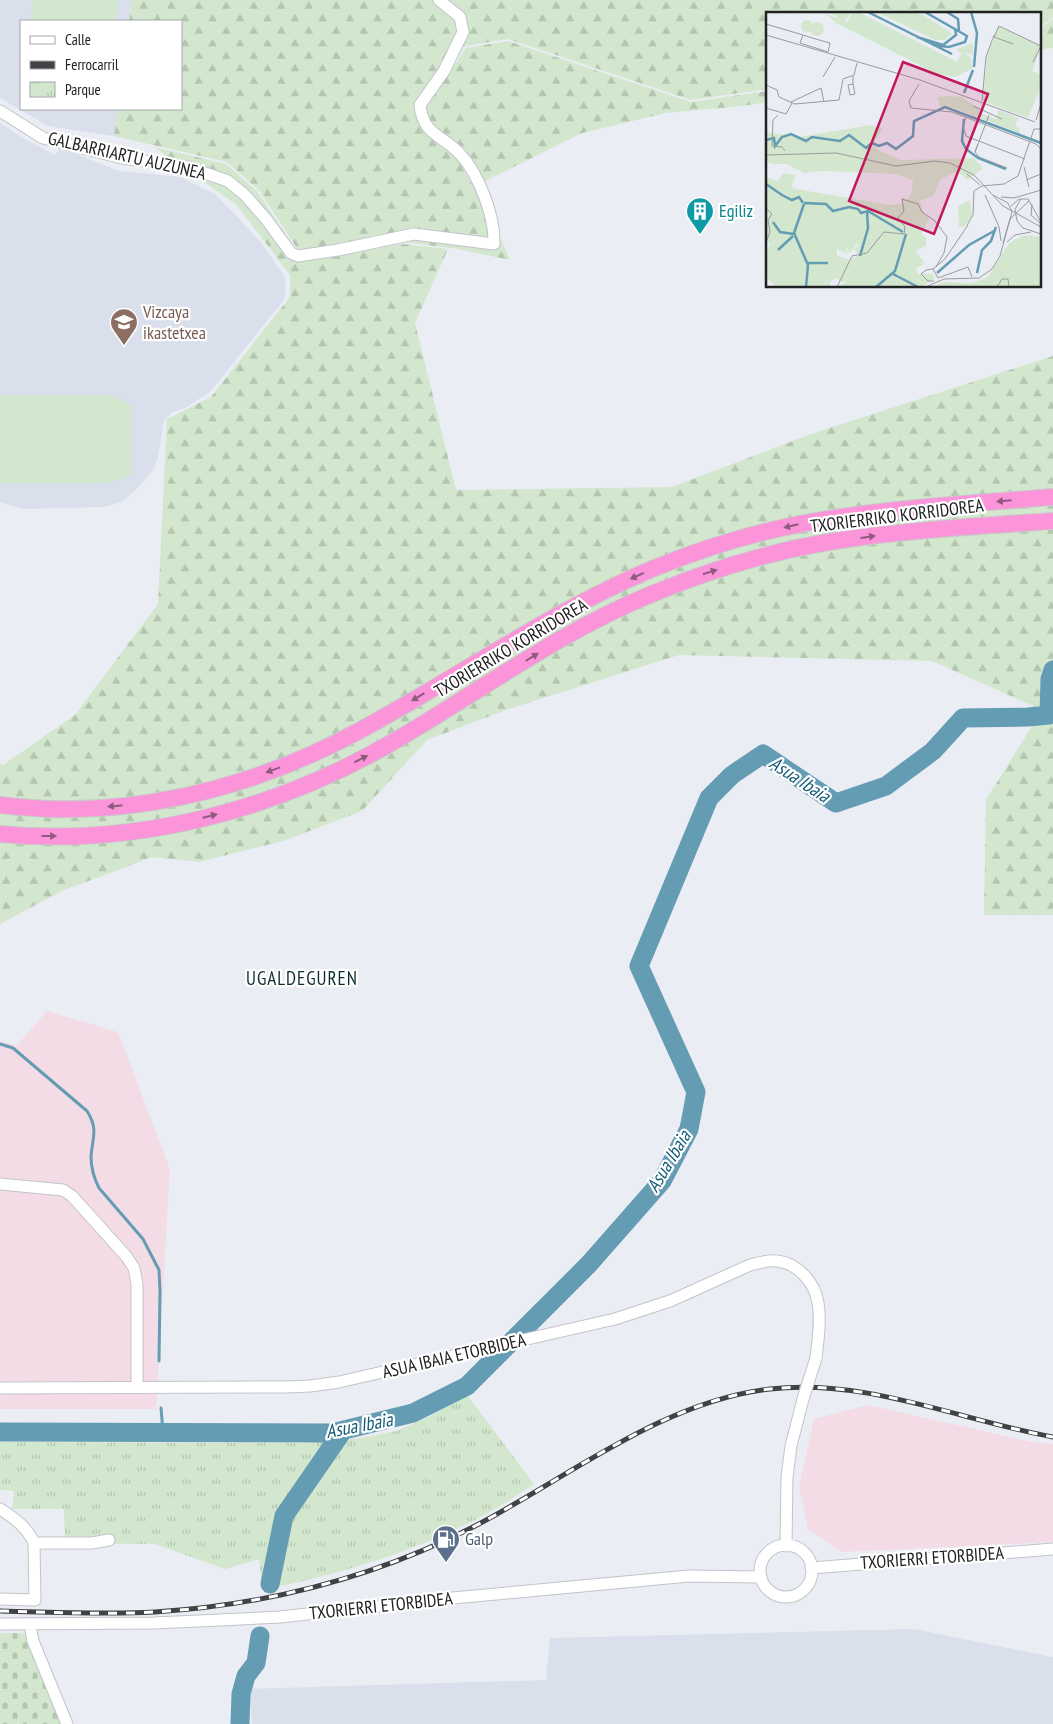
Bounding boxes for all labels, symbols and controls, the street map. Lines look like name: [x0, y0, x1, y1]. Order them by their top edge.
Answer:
inset map: [766, 12, 1040, 288]
legend: [20, 20, 182, 110]
text: Calle: [65, 30, 91, 49]
text: Ferrocarril: [65, 55, 119, 74]
text: Parque: [65, 80, 101, 99]
street label: GALBARRIARTU AUZUNEA: [46, 126, 209, 185]
building icon: Egiliz: [685, 196, 715, 235]
place label: Egiliz: [719, 199, 753, 222]
place label: Vizcaya ikastetxea: [142, 300, 206, 344]
school or university icon: Vizcaya ikastetxea: [109, 307, 139, 346]
street label: TXORIERRIKO KORRIDOREA: [809, 493, 985, 538]
one-way arrow: [996, 498, 1012, 506]
one-way arrow: [783, 522, 799, 530]
one-way arrow: [860, 532, 876, 540]
one-way arrow: [702, 568, 717, 575]
one-way arrow: [630, 572, 644, 580]
street label: TXORIERRIKO KORRIDOREA: [430, 593, 592, 702]
one-way arrow: [525, 652, 538, 661]
one-way arrow: [411, 692, 424, 701]
water label: Asua Ibaia: [765, 751, 836, 808]
one-way arrow: [354, 755, 368, 763]
one-way arrow: [265, 766, 280, 774]
one-way arrow: [107, 802, 123, 810]
one-way arrow: [202, 812, 217, 820]
one-way arrow: [41, 832, 57, 840]
district label: UGALDEGUREN: [246, 966, 358, 990]
water label: Asua Ibaia: [640, 1125, 696, 1196]
street label: ASUA IBAIA ETORBIDEA: [380, 1328, 528, 1383]
water label: Asua Ibaia: [324, 1407, 396, 1443]
fuel station icon: Galp: [431, 1524, 461, 1563]
place label: Galp: [465, 1527, 493, 1550]
street label: TXORIERRI ETORBIDEA: [859, 1541, 1005, 1574]
street label: TXORIERRI ETORBIDEA: [308, 1586, 454, 1624]

